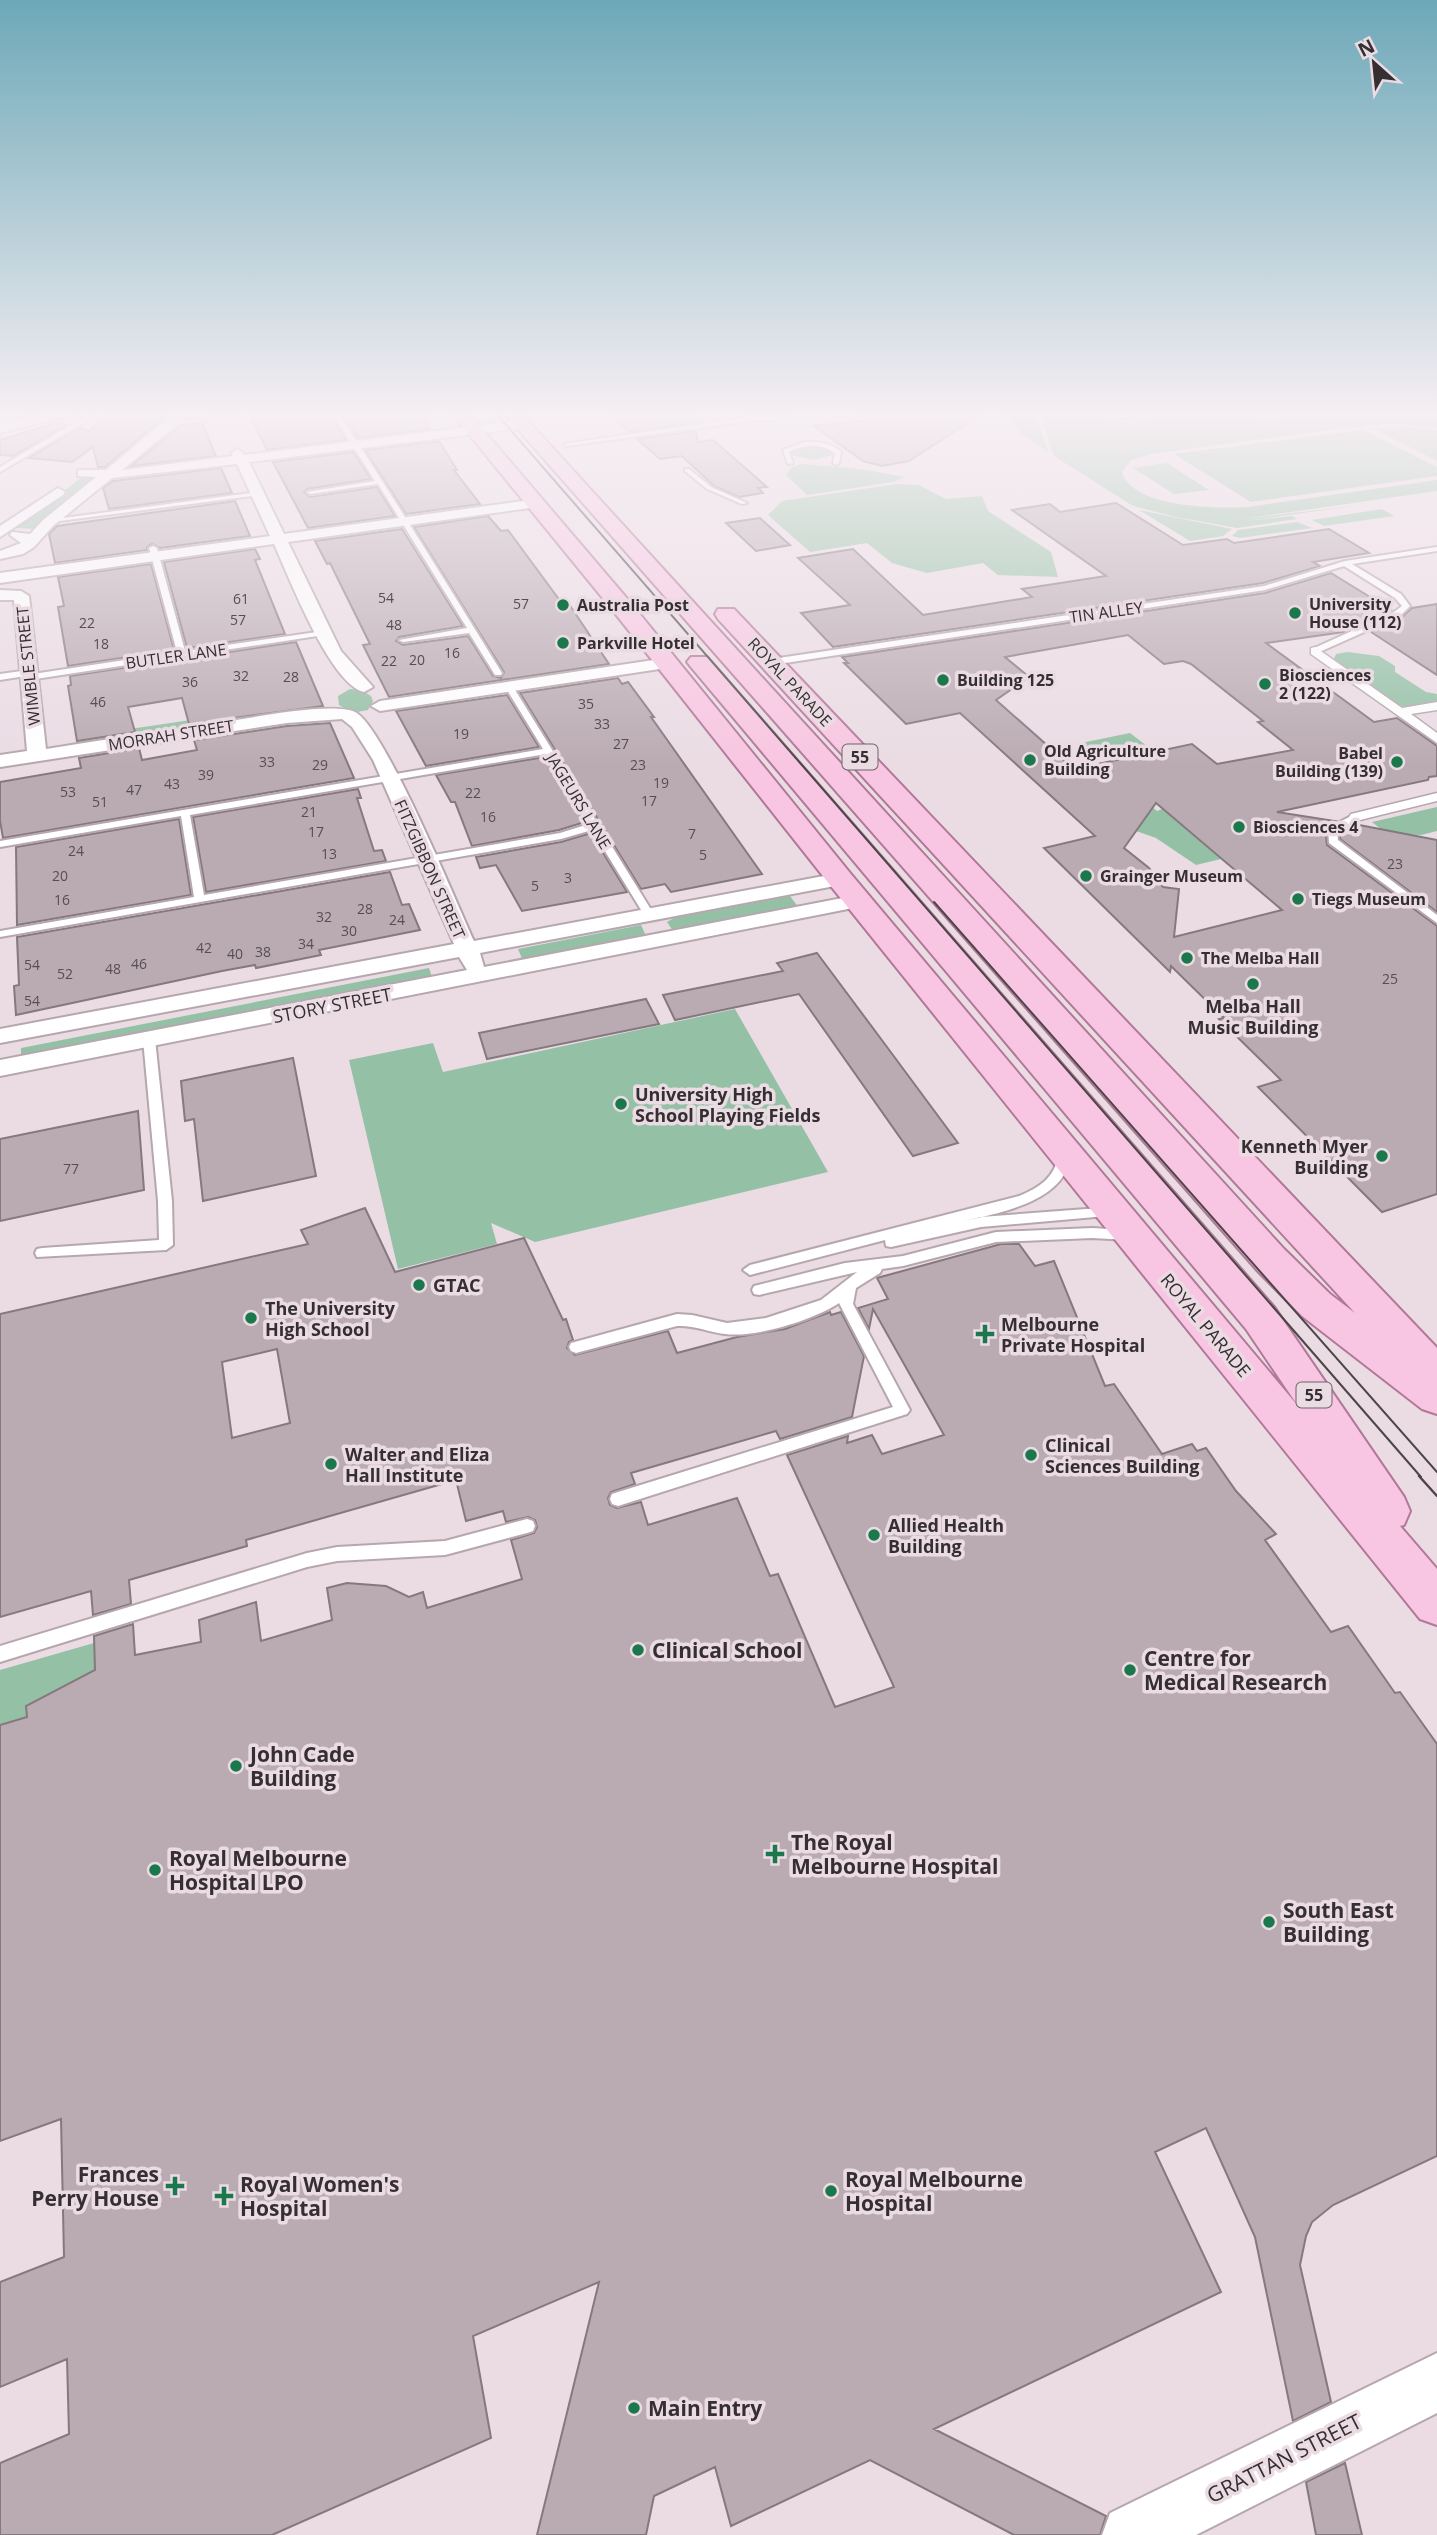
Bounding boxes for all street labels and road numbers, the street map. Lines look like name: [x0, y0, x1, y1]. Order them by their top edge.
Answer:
street label: TIN ALLEY: [1068, 596, 1144, 628]
street label: WIMBLE STREET: [11, 605, 45, 727]
street label: ROYAL PARADE: [743, 633, 837, 731]
street label: BUTLER LANE: [124, 638, 228, 674]
street label: MORRAH STREET: [107, 714, 235, 756]
road number: 55: [842, 744, 878, 770]
street label: JAGEURS LANE: [541, 747, 616, 853]
street label: FITZGIBBON STREET: [389, 796, 471, 942]
street label: STORY STREET: [271, 982, 393, 1028]
street label: ROYAL PARADE: [1156, 1268, 1256, 1382]
road number: 55: [1296, 1382, 1332, 1408]
street label: GRATTAN STREET: [1202, 2407, 1367, 2509]

